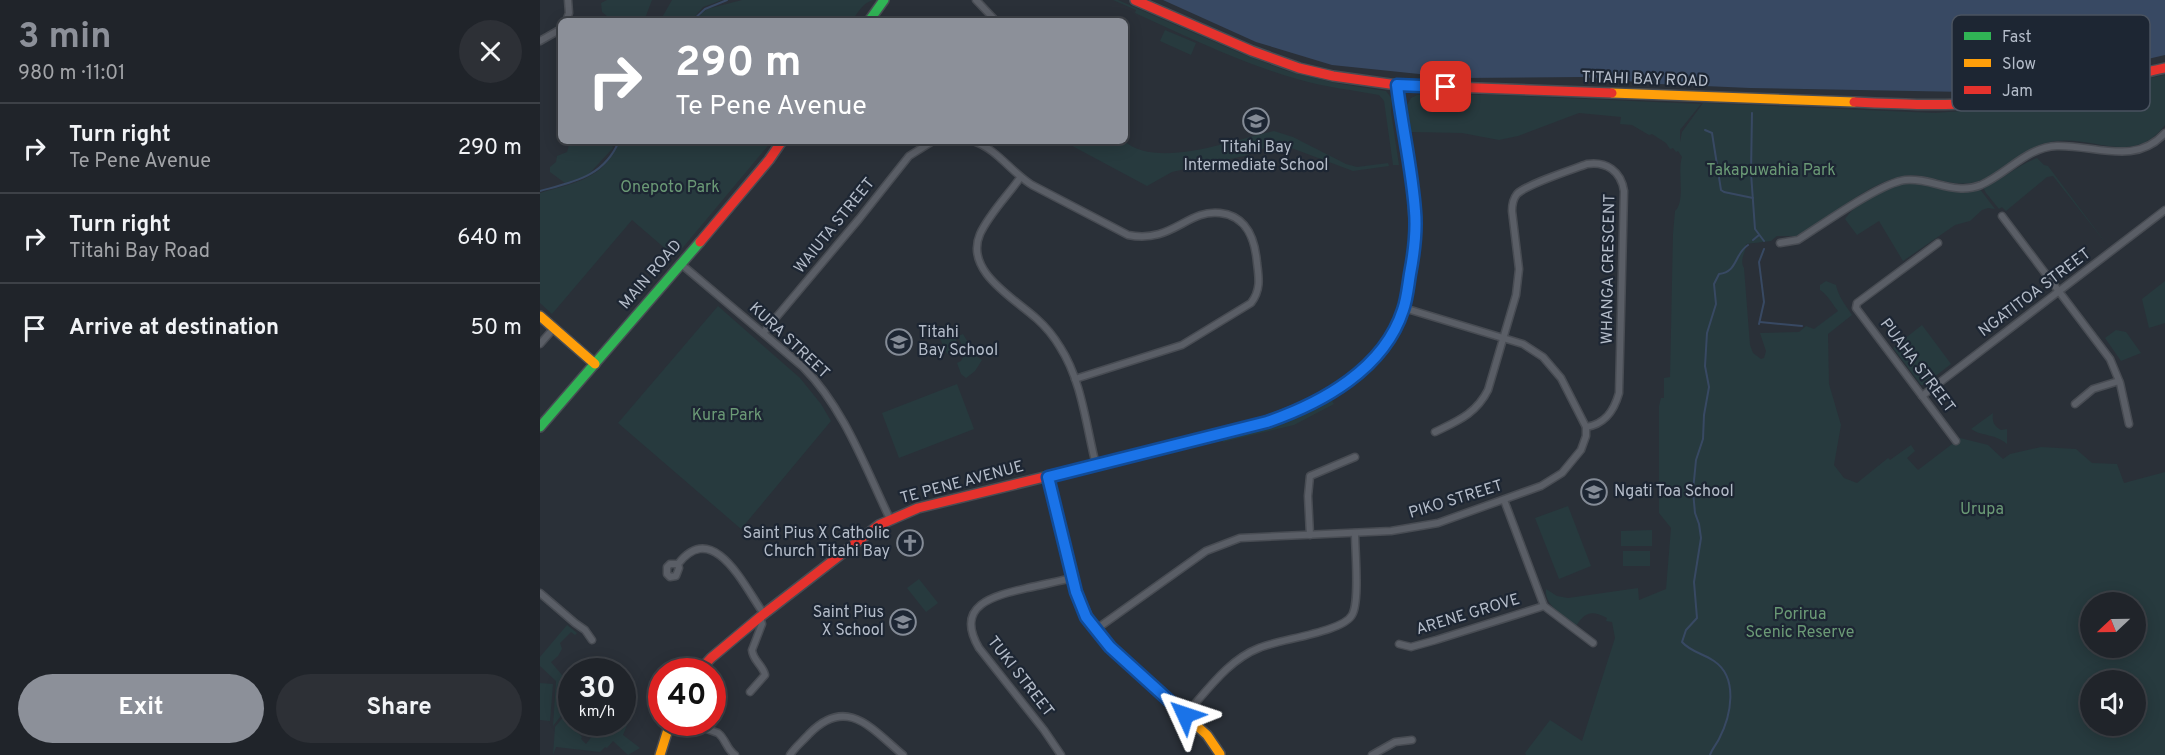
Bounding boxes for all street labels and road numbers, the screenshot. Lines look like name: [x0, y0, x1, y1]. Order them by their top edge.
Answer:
street label: TITAHI BAY ROAD: [1581, 68, 1709, 92]
street label: WAIUTA STREET: [790, 174, 880, 278]
street label: WHANGA CRESCENT: [1598, 193, 1620, 345]
street label: MAIN ROAD: [615, 236, 687, 314]
street label: NGATITOA STREET: [1975, 244, 2095, 342]
street label: KURA STREET: [745, 299, 833, 383]
street label: PUAHA STREET: [1875, 315, 1959, 417]
street label: TE PENE AVENUE: [898, 457, 1026, 509]
street label: PIKO STREET: [1406, 476, 1506, 524]
street label: ARENE GROVE: [1414, 590, 1522, 640]
street label: TUKI STREET: [982, 633, 1058, 721]

